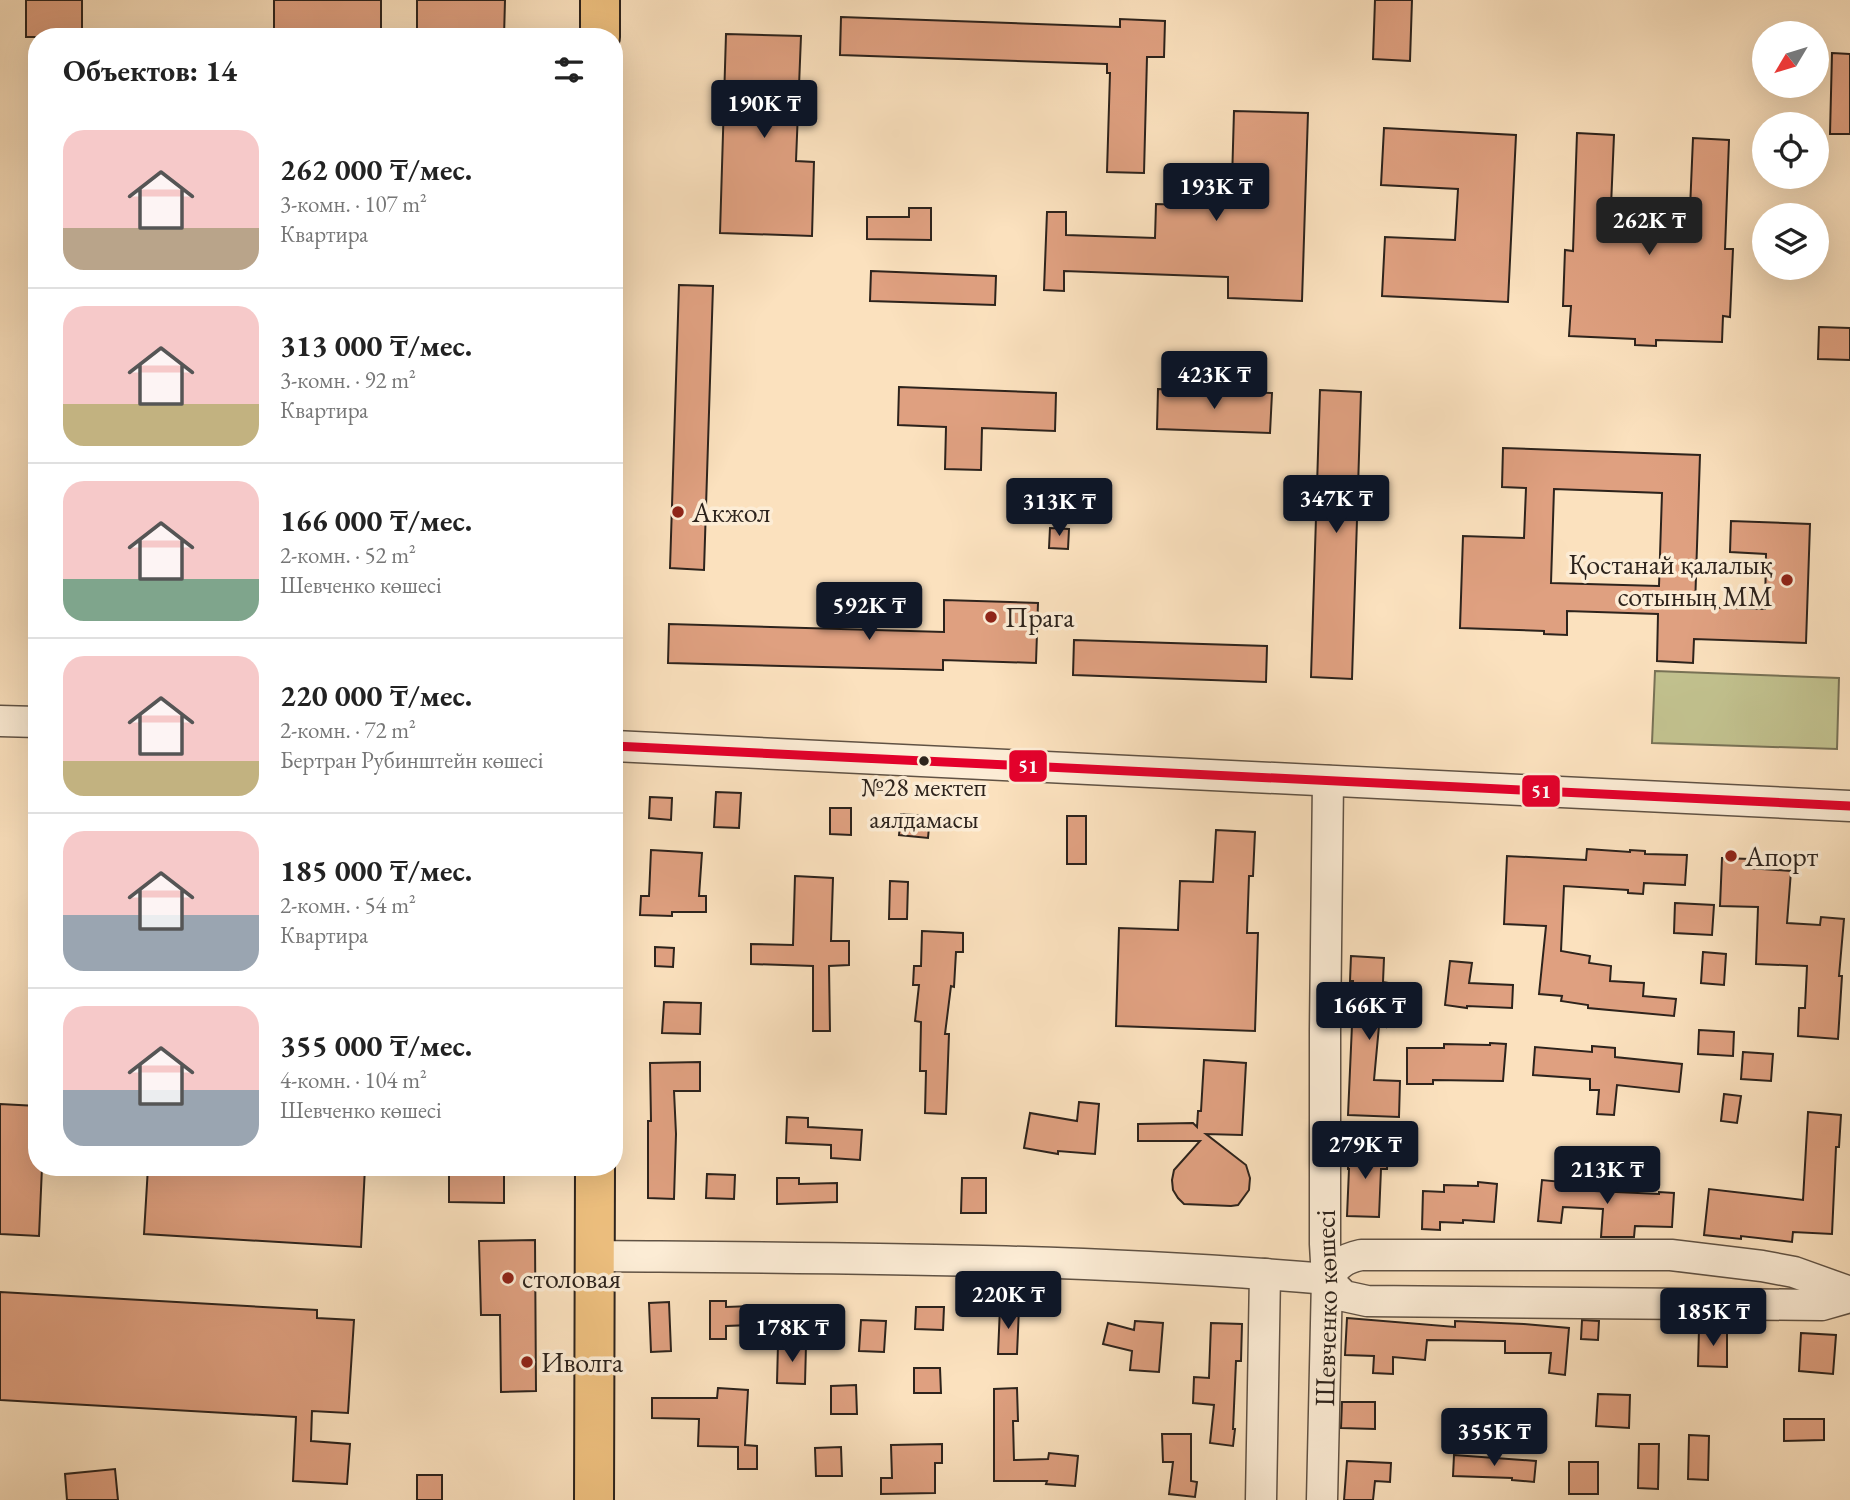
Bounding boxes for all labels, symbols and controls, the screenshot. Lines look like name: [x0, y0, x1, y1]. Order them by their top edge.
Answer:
north arrow: [1752, 21, 1829, 98]
map controls: [1752, 21, 1829, 280]
text: Объектов: 14: [63, 51, 237, 90]
icon: filters: [550, 51, 588, 89]
pin: 190K ₸: [707, 80, 821, 140]
text: 190K ₸: [727, 88, 801, 118]
button: locate: [1752, 112, 1829, 189]
text: 262 000 ₸/мес.: [280, 150, 472, 189]
icon: home: [119, 158, 203, 242]
pin: 193K ₸: [1159, 164, 1273, 223]
text: 193K ₸: [1179, 171, 1253, 201]
text: 3-комн. · 107 m²: [280, 189, 427, 219]
pin: 262K ₸: [1592, 198, 1706, 257]
button: layers: [1752, 203, 1829, 280]
text: 262K ₸: [1612, 205, 1686, 235]
text: Квартира: [280, 219, 368, 249]
text: 313 000 ₸/мес.: [280, 326, 472, 365]
icon: home: [119, 334, 203, 418]
pin: 423K ₸: [1157, 352, 1271, 411]
text: 423K ₸: [1177, 359, 1251, 389]
text: 3-комн. · 92 m²: [280, 365, 416, 395]
text: Квартира: [280, 395, 368, 425]
pin: 347K ₸: [1279, 476, 1393, 535]
pin: 313K ₸: [1002, 478, 1116, 538]
text: 347K ₸: [1299, 483, 1373, 513]
text: 313K ₸: [1022, 486, 1096, 516]
place label: Акжол: [691, 494, 770, 530]
text: 166 000 ₸/мес.: [280, 501, 472, 540]
marker: Акжол: [670, 504, 686, 520]
icon: home: [119, 509, 203, 593]
text: 2-комн. · 52 m²: [280, 540, 416, 570]
place label: Қостанай қалалық сотының ММ: [1568, 546, 1773, 614]
text: Шевченко көшесі: [280, 570, 442, 600]
marker: Қостанай қалалық сотының ММ: [1779, 572, 1795, 588]
pin: 592K ₸: [812, 582, 926, 642]
text: 592K ₸: [832, 590, 906, 620]
place label: Прага: [1005, 599, 1075, 635]
marker: Прага: [983, 609, 999, 625]
text: 220 000 ₸/мес.: [280, 676, 472, 715]
icon: home: [119, 684, 203, 768]
text: 2-комн. · 72 m²: [280, 715, 416, 745]
text: Бертран Рубинштейн көшесі: [280, 745, 543, 775]
line badge: 51: [1008, 749, 1048, 783]
marker: №28 мектеп аялдамасы: [917, 754, 931, 768]
text: 51: [1018, 754, 1038, 779]
place label: №28 мектеп аялдамасы: [861, 770, 987, 836]
line badge: 51: [1521, 774, 1561, 808]
text: 51: [1531, 779, 1551, 804]
place label: Апорт: [1744, 838, 1819, 874]
marker: Апорт: [1723, 848, 1739, 864]
text: 185 000 ₸/мес.: [280, 851, 472, 890]
icon: home: [119, 859, 203, 943]
text: 2-комн. · 54 m²: [280, 890, 416, 920]
text: Квартира: [280, 920, 368, 950]
pin: 166K ₸: [1312, 982, 1426, 1042]
text: 166K ₸: [1332, 990, 1406, 1020]
text: 355 000 ₸/мес.: [280, 1026, 472, 1065]
icon: home: [119, 1034, 203, 1118]
text: 4-комн. · 104 m²: [280, 1065, 427, 1095]
text: Шевченко көшесі: [280, 1095, 442, 1125]
pin: 279K ₸: [1308, 1122, 1422, 1181]
text: 279K ₸: [1328, 1129, 1402, 1159]
pin: 213K ₸: [1550, 1146, 1664, 1206]
text: 213K ₸: [1570, 1154, 1644, 1184]
street label: Шевченко көшесі: [1306, 1210, 1345, 1407]
place label: столовая: [522, 1260, 621, 1296]
marker: столовая: [500, 1270, 516, 1286]
pin: 220K ₸: [951, 1272, 1065, 1331]
text: 220K ₸: [971, 1279, 1045, 1309]
pin: 185K ₸: [1656, 1288, 1770, 1348]
text: 185K ₸: [1676, 1296, 1750, 1326]
pin: 178K ₸: [735, 1304, 849, 1364]
text: 178K ₸: [755, 1312, 829, 1342]
place label: Иволга: [541, 1344, 624, 1380]
marker: Иволга: [519, 1354, 535, 1370]
pin: 355K ₸: [1437, 1408, 1551, 1468]
text: 355K ₸: [1457, 1416, 1531, 1446]

